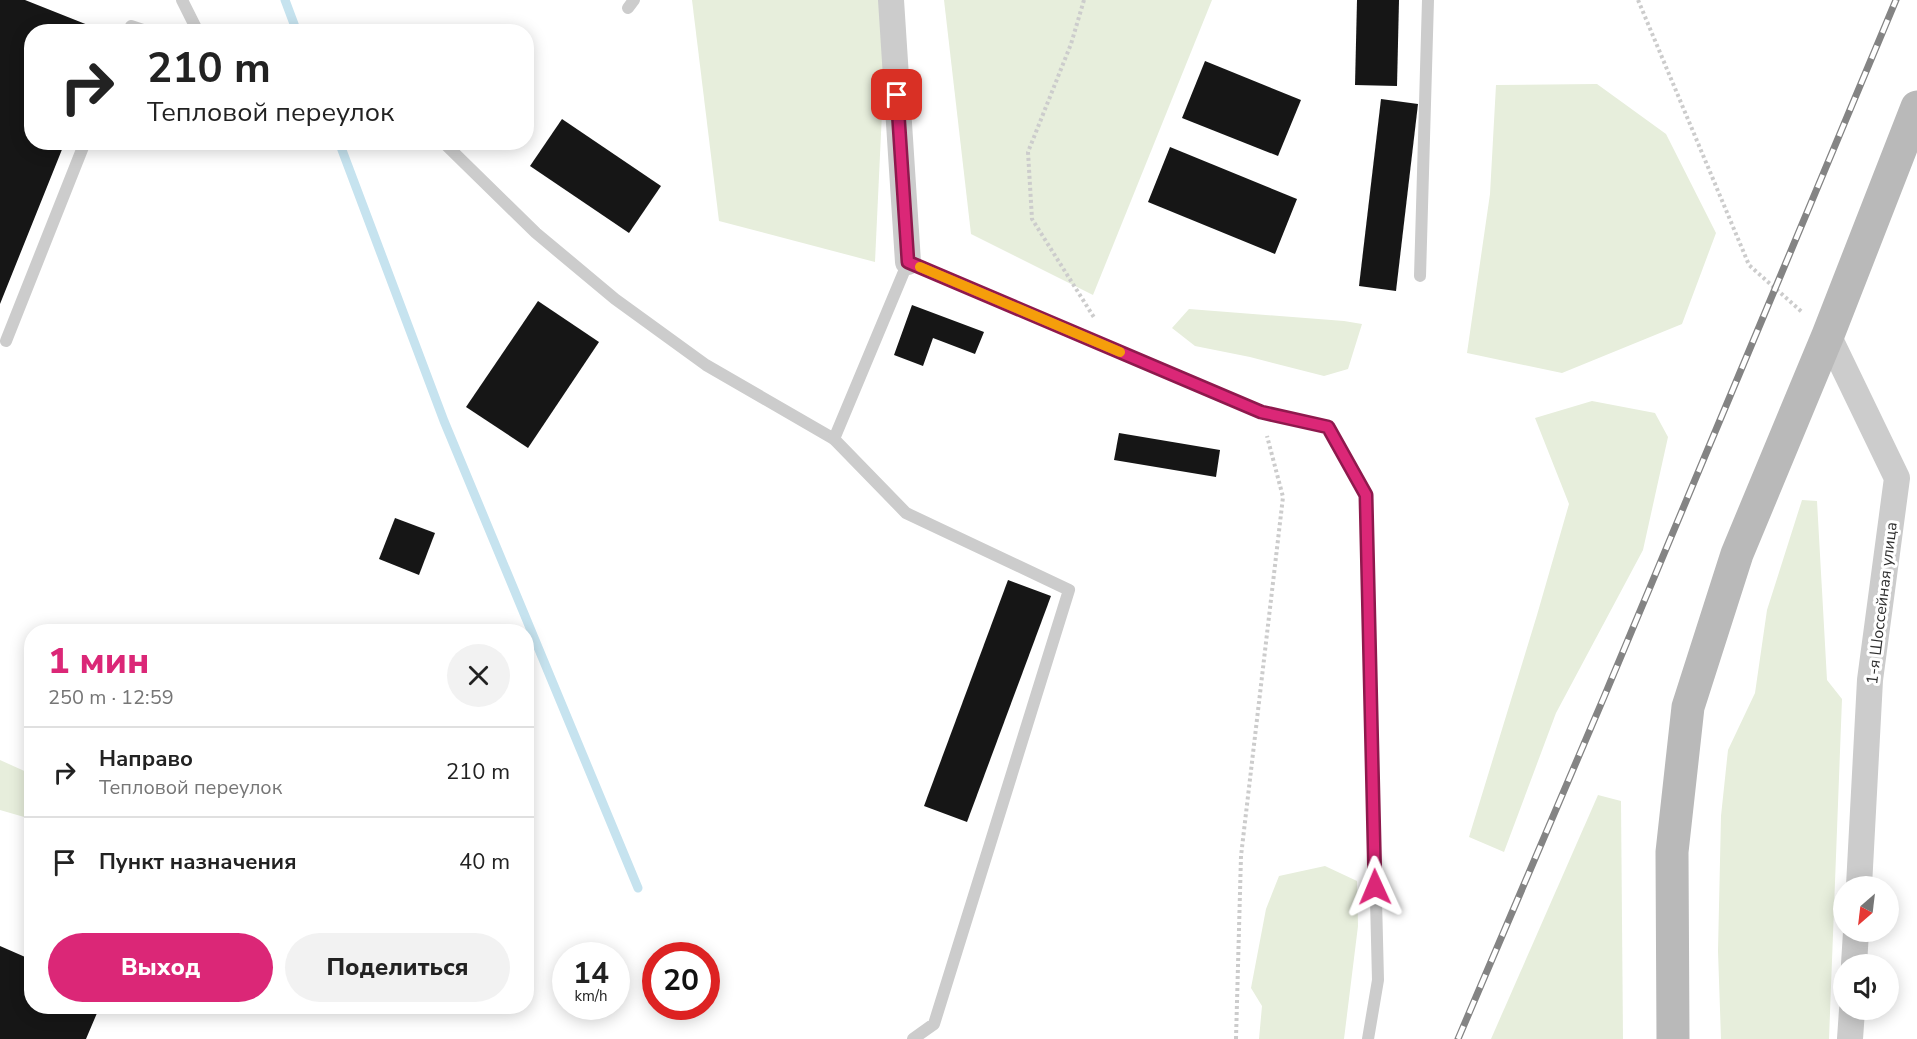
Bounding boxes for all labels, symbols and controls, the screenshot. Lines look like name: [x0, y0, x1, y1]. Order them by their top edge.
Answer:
text: 210 m: [147, 40, 271, 97]
icon: right: [48, 48, 126, 126]
pin: [871, 69, 922, 120]
icon: arrive: [880, 78, 913, 111]
text: Тепловой переулок: [147, 94, 394, 131]
street label: 1-я Шоссейная улица: [1861, 521, 1903, 686]
text: 1 мин: [48, 637, 149, 686]
button: close: [447, 644, 510, 707]
text: 250 m · 12:59: [48, 684, 174, 711]
text: Направо: [99, 744, 193, 774]
icon: right: [48, 756, 81, 789]
text: 210 m: [446, 757, 510, 787]
text: Тепловой переулок: [99, 774, 282, 801]
icon: arrive: [48, 846, 81, 879]
text: Пункт назначения: [99, 847, 297, 877]
text: 40 m: [459, 847, 510, 877]
position arrow: [1343, 855, 1407, 919]
north arrow: [1833, 876, 1899, 942]
map controls: [1833, 876, 1899, 1020]
button: Выход: [48, 933, 273, 1002]
button: Поделиться: [285, 933, 510, 1002]
speed limit sign: 20: [642, 942, 720, 1020]
text: 14: [573, 953, 609, 994]
button: sound: [1833, 954, 1899, 1020]
text: km/h: [574, 986, 608, 1006]

